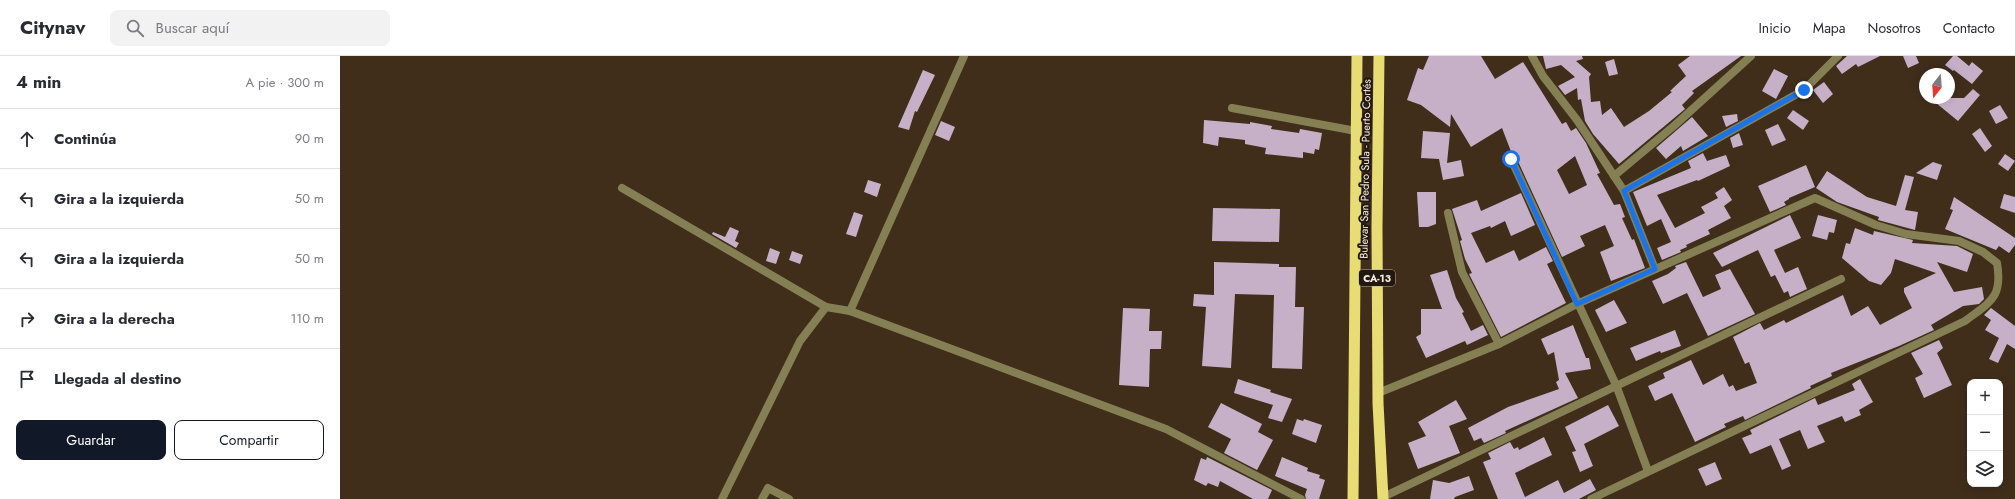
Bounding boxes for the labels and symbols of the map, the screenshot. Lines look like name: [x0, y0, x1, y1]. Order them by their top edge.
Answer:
north arrow: [1919, 68, 1955, 104]
street label: Bulevar San Pedro Sula - Puerto Cortés: [1355, 78, 1375, 259]
route end: [1795, 81, 1813, 99]
route start: [1502, 150, 1520, 168]
road number: CA-13: [1359, 270, 1395, 286]

